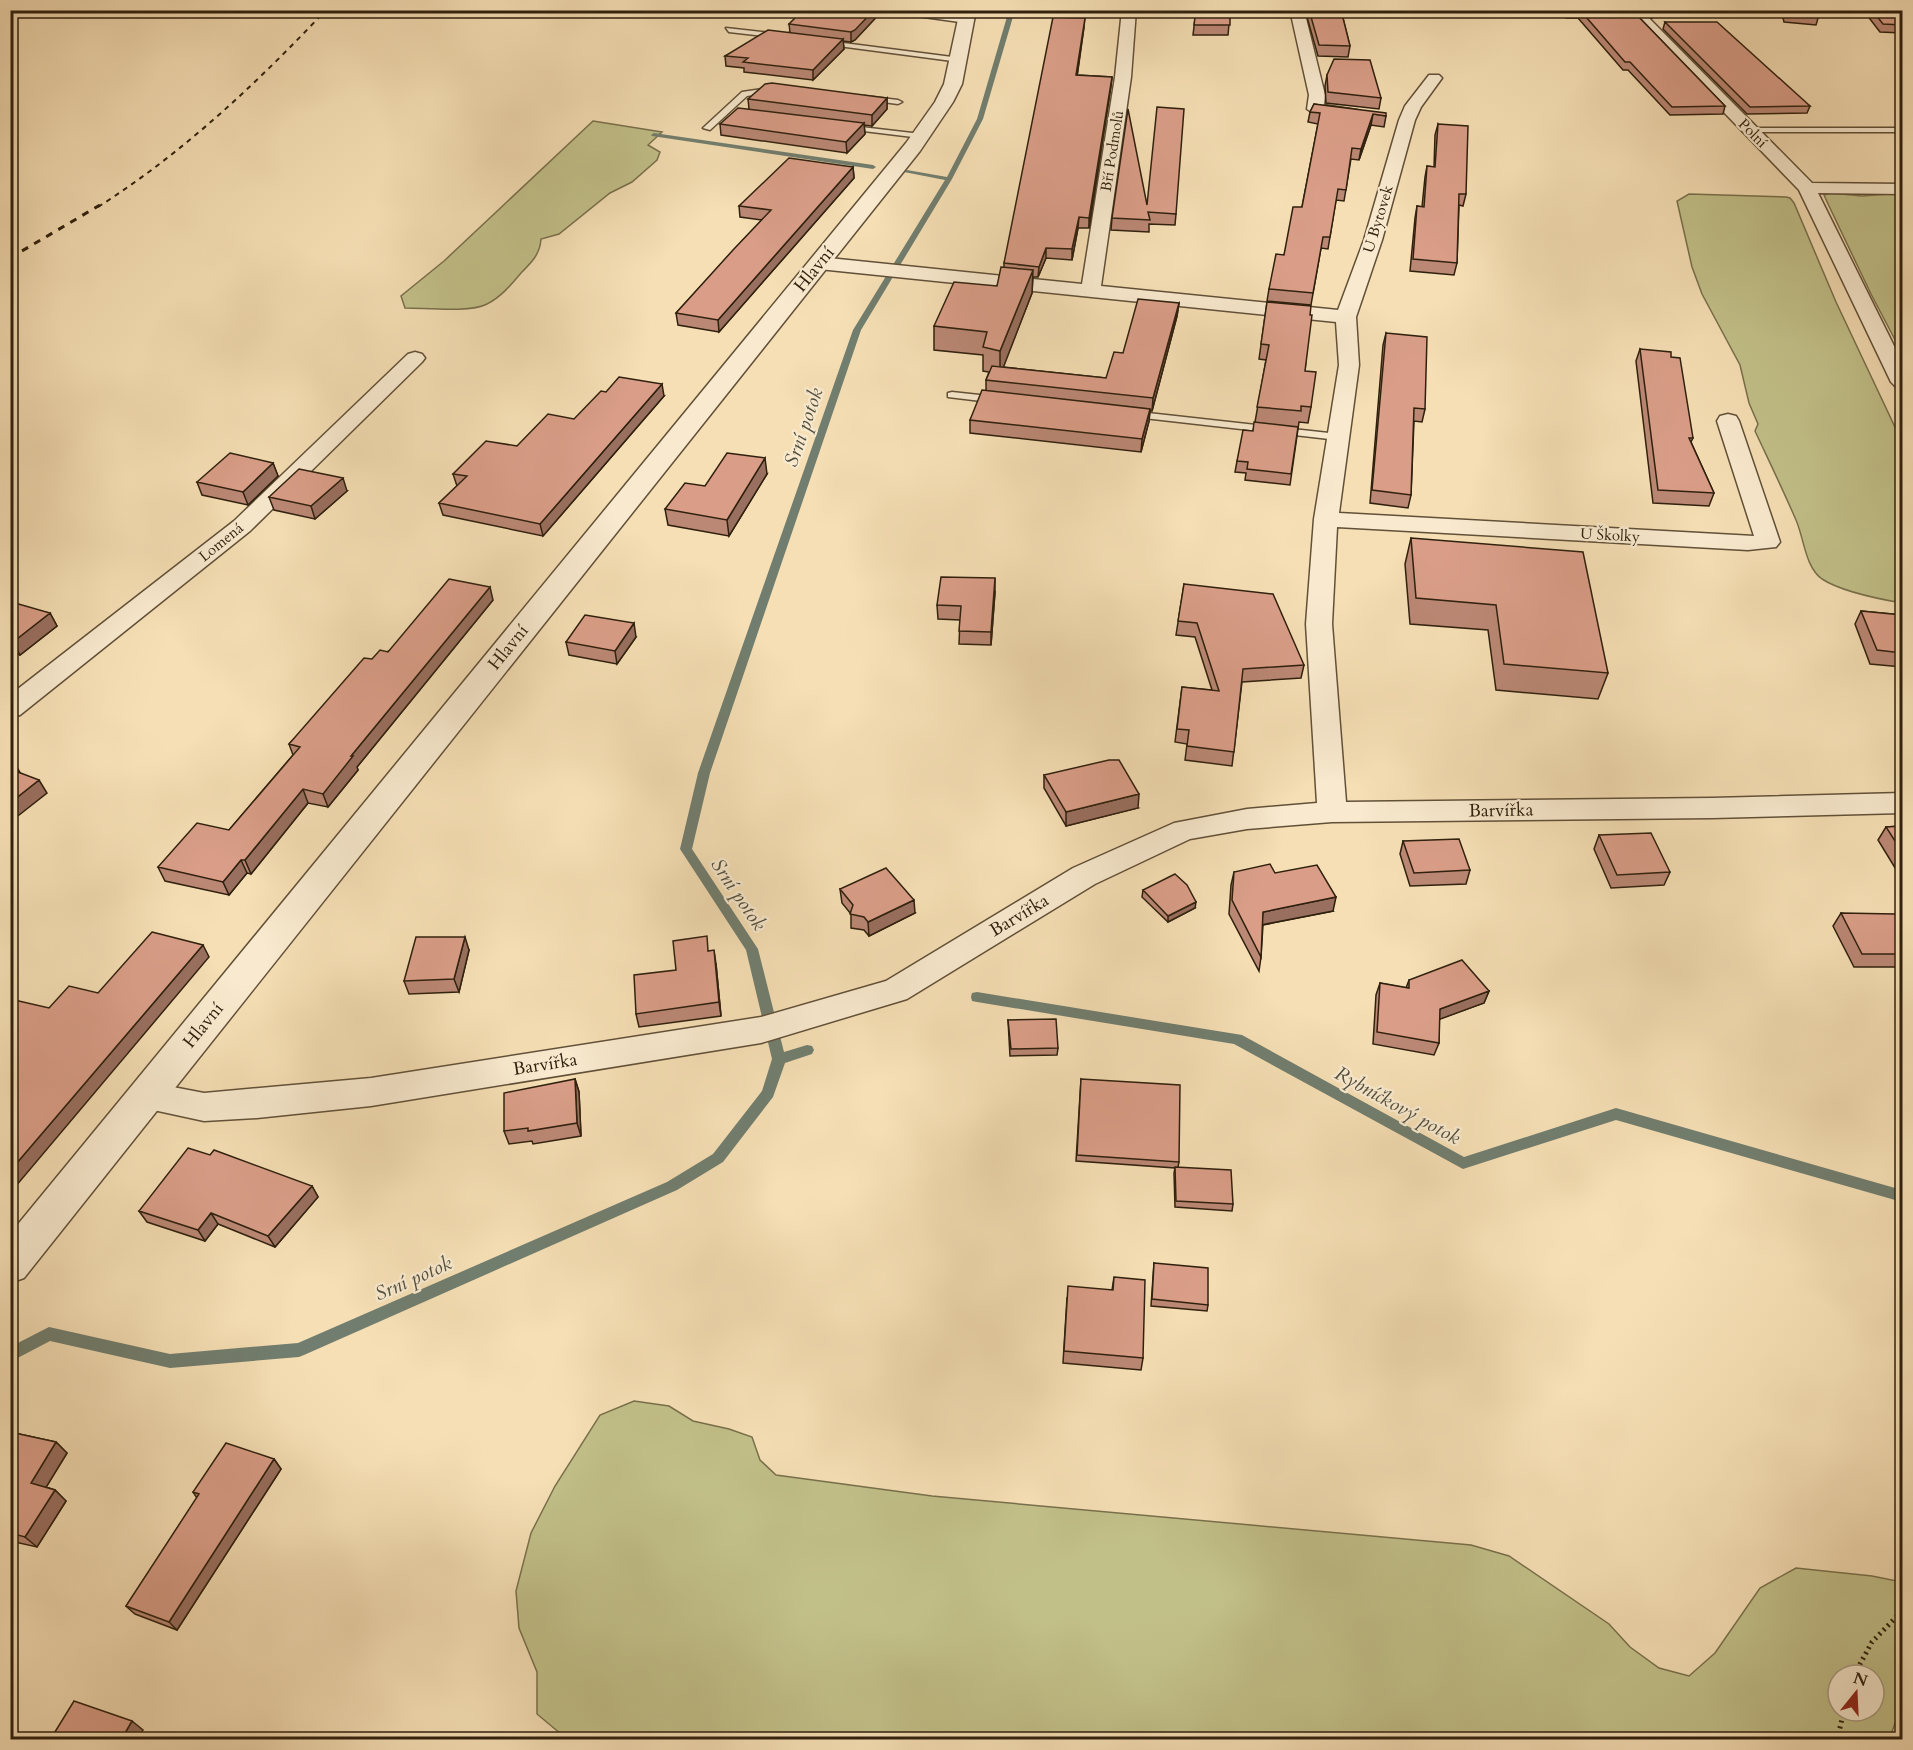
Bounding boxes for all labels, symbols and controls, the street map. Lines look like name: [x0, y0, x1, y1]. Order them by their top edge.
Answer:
street label: Bří Podmolů: [1096, 109, 1128, 193]
street label: Polní: [1734, 114, 1772, 152]
street label: U Bytovek: [1358, 183, 1398, 255]
street label: Hlavní: [788, 241, 840, 297]
water label: Srní potok: [777, 384, 830, 470]
street label: Lomená: [195, 518, 248, 566]
street label: U Školky: [1580, 523, 1640, 547]
street label: Hlavní: [482, 619, 534, 675]
street label: Barvířka: [1468, 797, 1534, 824]
water label: Srní potok: [704, 853, 773, 936]
street label: Barvířka: [985, 888, 1054, 943]
street label: Hlavní: [177, 997, 229, 1053]
street label: Barvířka: [511, 1047, 579, 1082]
water label: Rybníčkový potok: [1330, 1060, 1466, 1151]
water label: Srní potok: [370, 1249, 456, 1307]
north arrow: [1826, 1663, 1886, 1723]
text: N: [1850, 1667, 1870, 1692]

